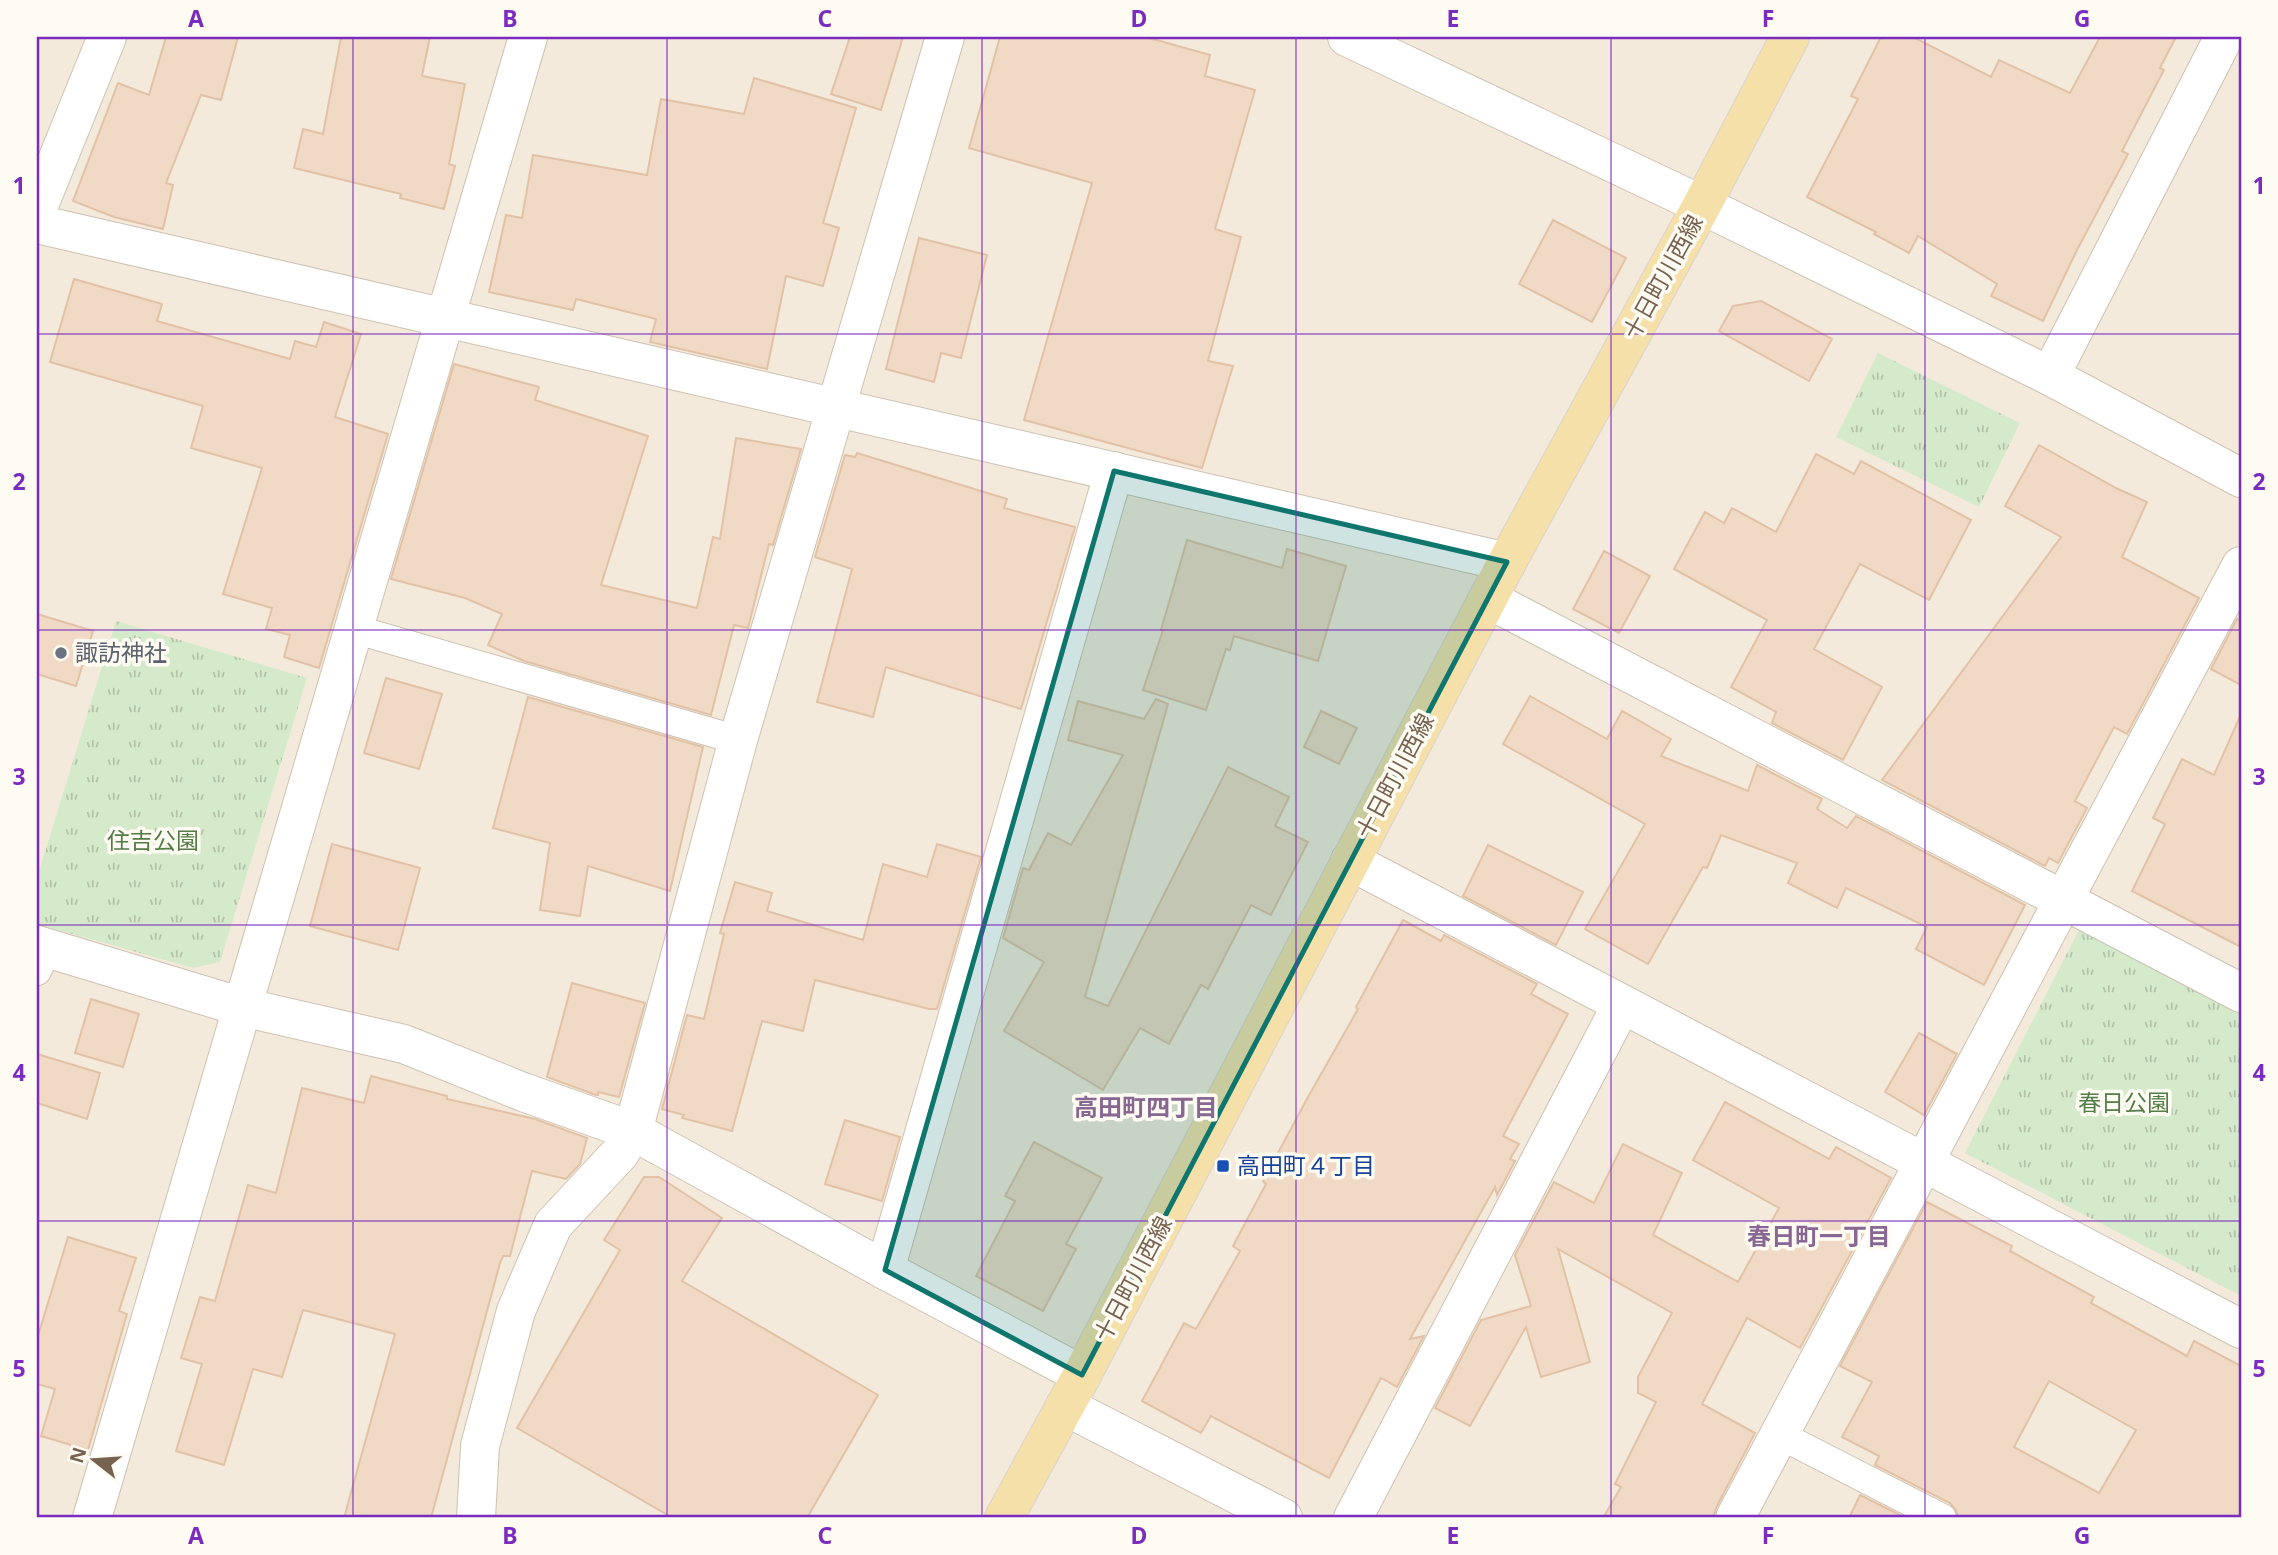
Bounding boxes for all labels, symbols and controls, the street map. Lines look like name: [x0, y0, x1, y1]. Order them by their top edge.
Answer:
text: A: [188, 2, 204, 34]
text: B: [502, 2, 518, 34]
text: C: [818, 2, 833, 34]
text: D: [1131, 2, 1147, 34]
text: E: [1447, 2, 1459, 34]
text: F: [1762, 2, 1774, 34]
text: G: [2074, 2, 2090, 34]
text: 1: [12, 169, 26, 201]
text: 1: [2252, 169, 2266, 201]
street label: 十日町川西線: [1615, 208, 1710, 345]
text: 2: [12, 465, 26, 497]
text: 2: [2252, 465, 2266, 497]
place label: 諏訪神社: [75, 636, 167, 668]
marker: 諏訪神社: [53, 645, 69, 661]
street label: 十日町川西線: [1348, 707, 1441, 844]
text: 3: [12, 760, 26, 792]
text: 3: [2252, 760, 2266, 792]
park label: 住吉公園: [107, 824, 199, 856]
text: 4: [12, 1056, 26, 1088]
text: 4: [2252, 1056, 2266, 1088]
park label: 春日公園: [2078, 1086, 2170, 1118]
district label: 高田町四丁目: [1074, 1090, 1218, 1123]
place label: 高田町４丁目: [1237, 1149, 1375, 1181]
marker: 高田町４丁目: [1215, 1158, 1231, 1174]
street label: 十日町川西線: [1086, 1210, 1179, 1347]
district label: 春日町一丁目: [1747, 1219, 1891, 1252]
text: 5: [12, 1352, 26, 1384]
text: 5: [2252, 1352, 2266, 1384]
north arrow: [60, 1426, 130, 1496]
text: N: [63, 1444, 92, 1466]
text: A: [188, 1519, 204, 1551]
text: B: [502, 1519, 518, 1551]
text: C: [818, 1519, 833, 1551]
text: D: [1131, 1519, 1147, 1551]
text: E: [1447, 1519, 1459, 1551]
text: F: [1762, 1519, 1774, 1551]
text: G: [2074, 1519, 2090, 1551]

